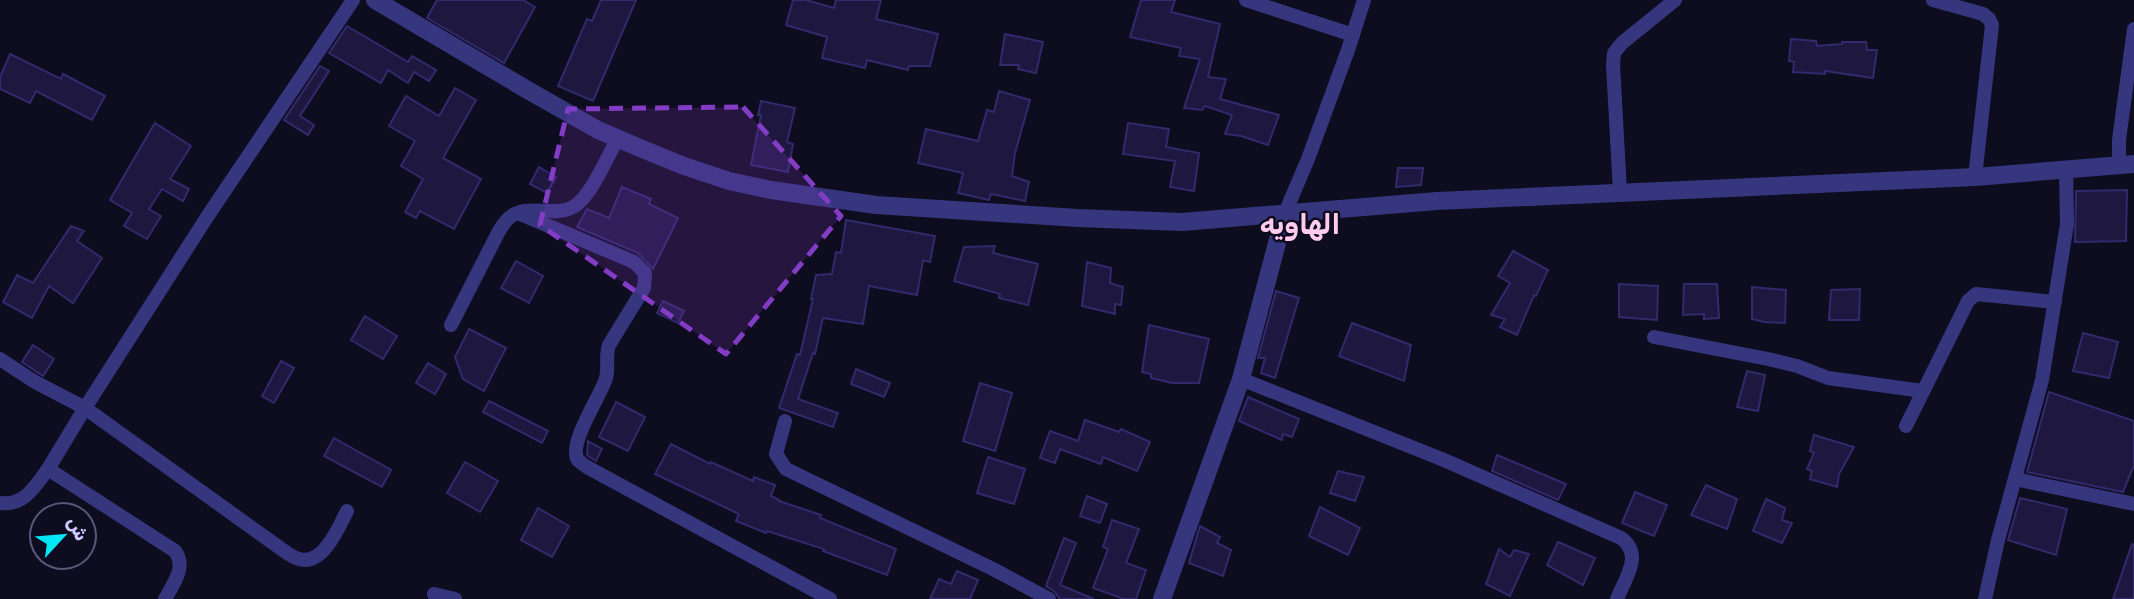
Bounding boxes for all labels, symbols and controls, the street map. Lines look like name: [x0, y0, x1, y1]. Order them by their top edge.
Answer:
district label: الهاويه: [1260, 208, 1340, 241]
north arrow: [28, 501, 98, 571]
text: ش: [62, 513, 93, 545]

